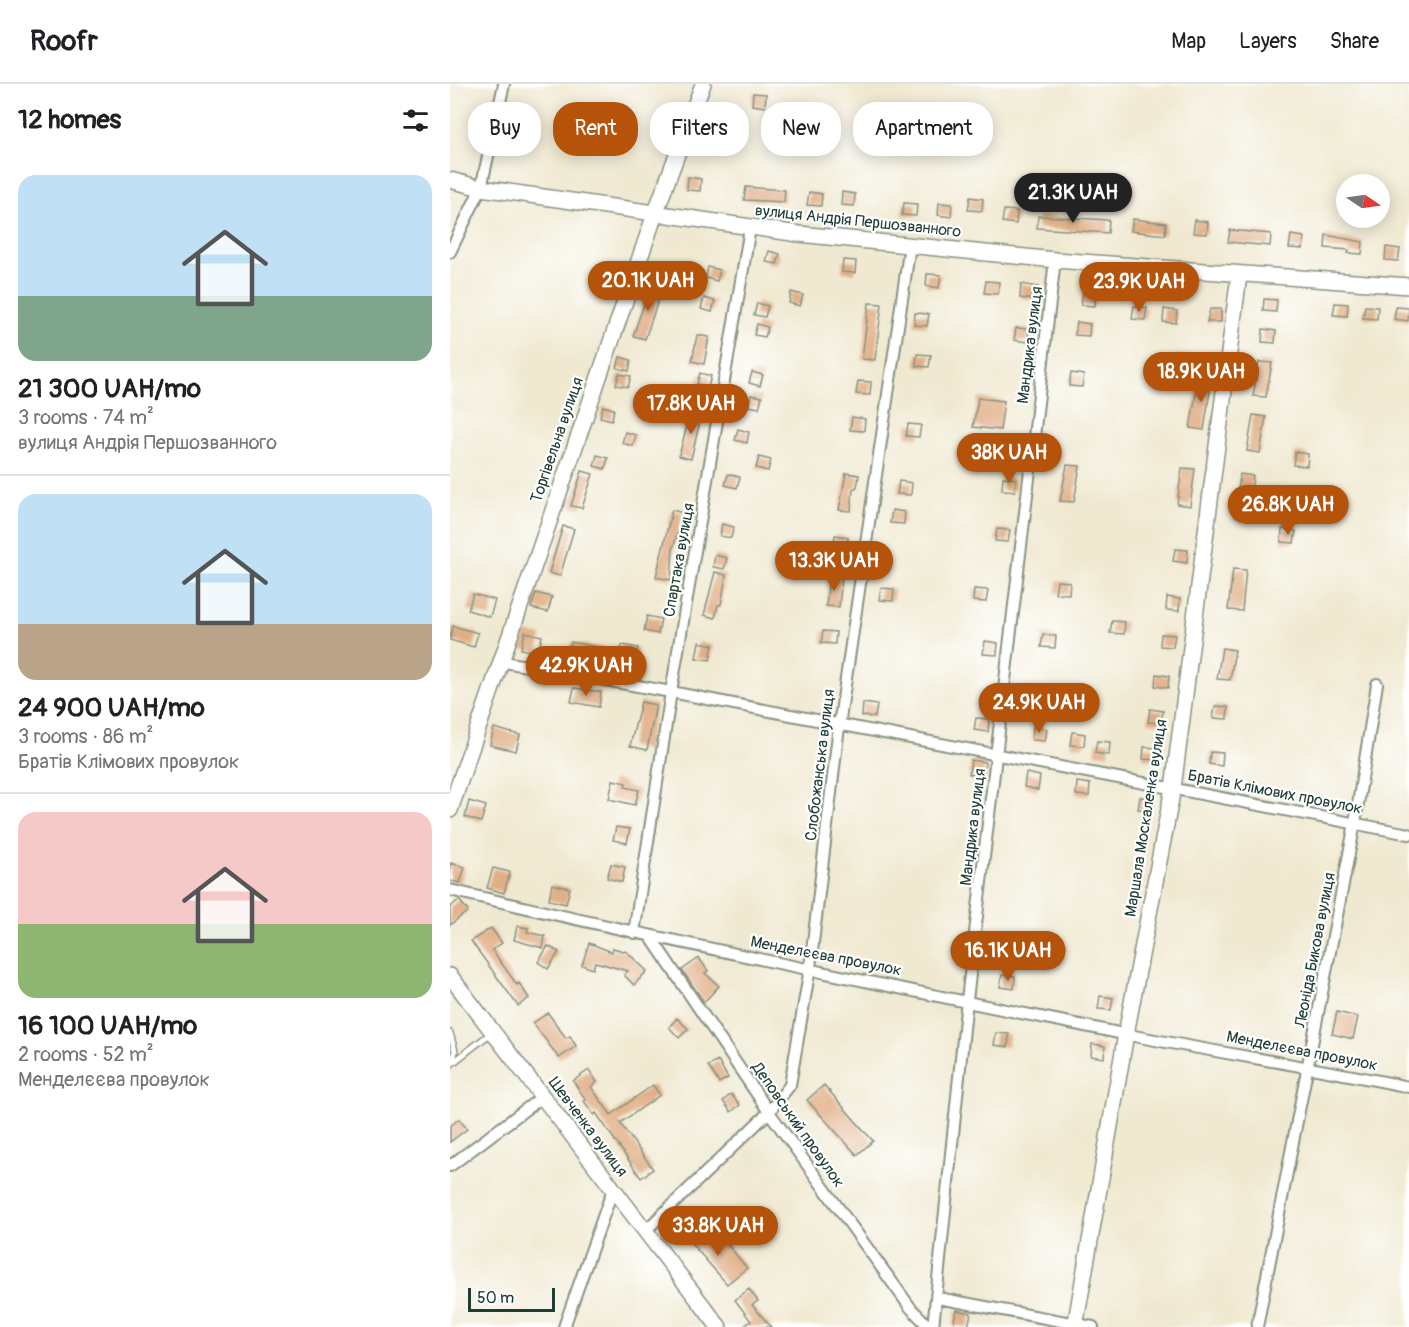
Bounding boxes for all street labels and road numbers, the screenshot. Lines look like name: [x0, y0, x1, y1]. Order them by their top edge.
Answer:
street label: вулиця Андрія Першозванного: [754, 200, 962, 242]
street label: Мандрика вулиця: [1013, 285, 1047, 405]
street label: Торгівельна вулиця: [526, 375, 588, 505]
street label: Спартака вулиця: [659, 501, 699, 619]
street label: Слобожанська вулиця: [801, 688, 839, 842]
street label: Маршала Москаленка вулиця: [1120, 718, 1172, 918]
street label: Братів Клімових провулок: [1186, 765, 1364, 819]
street label: Мандрика вулиця: [956, 767, 990, 887]
street label: Леоніда Бикова вулиця: [1290, 871, 1340, 1030]
street label: Менделєєва провулок: [749, 932, 903, 980]
street label: Менделєєва провулок: [1225, 1027, 1379, 1075]
street label: Деповський провулок: [747, 1058, 849, 1192]
street label: Шевченка вулиця: [544, 1073, 632, 1181]

